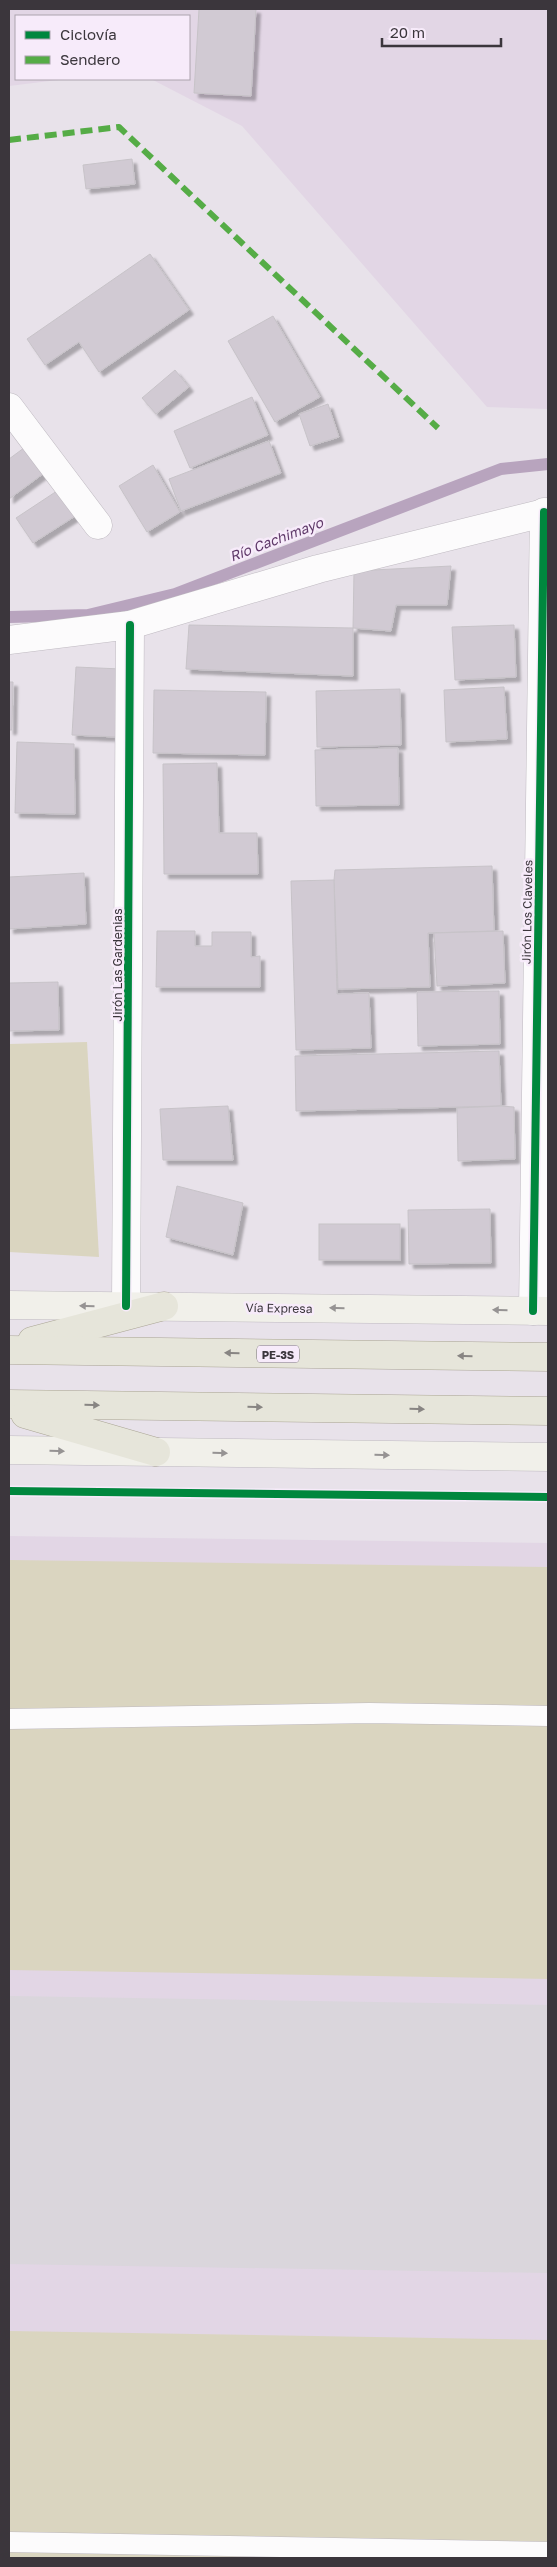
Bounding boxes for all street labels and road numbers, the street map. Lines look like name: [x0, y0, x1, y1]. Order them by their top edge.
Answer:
street label: Jirón Los Claveles: [519, 860, 535, 964]
street label: Jirón Las Gardenias: [110, 909, 125, 1022]
street label: Vía Expresa: [245, 1300, 313, 1316]
road number: PE-3S: [257, 1346, 299, 1362]

